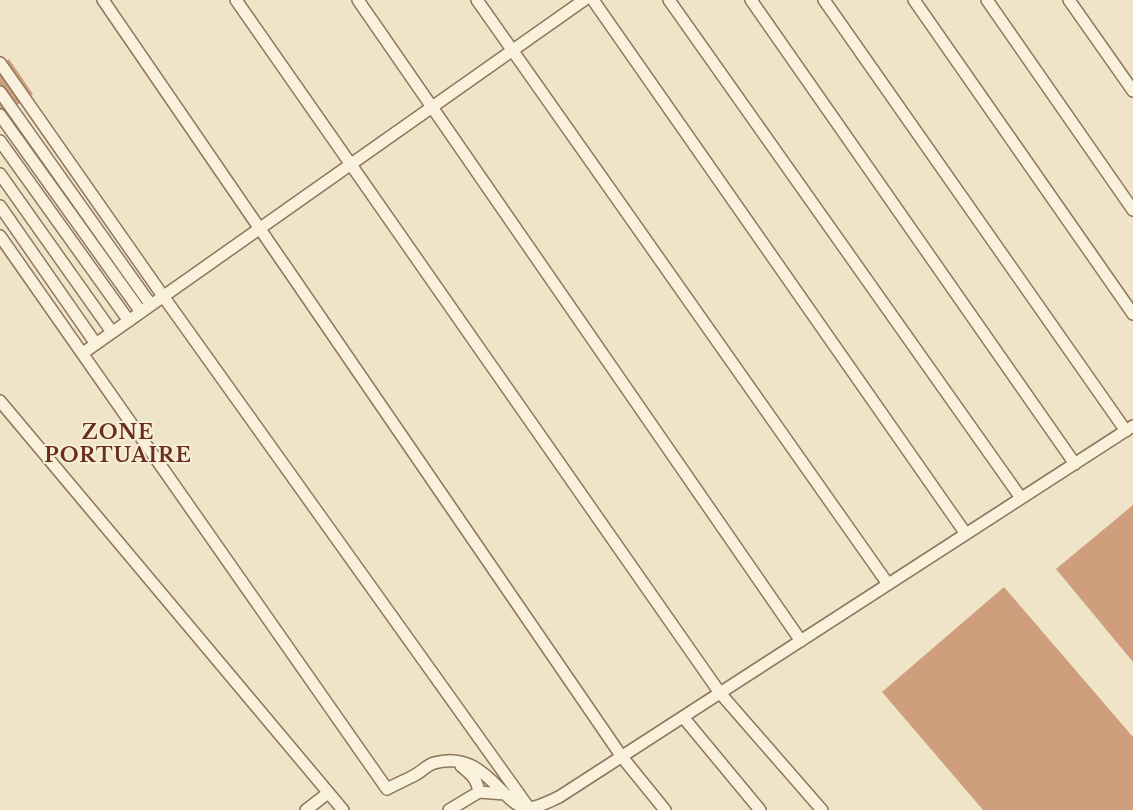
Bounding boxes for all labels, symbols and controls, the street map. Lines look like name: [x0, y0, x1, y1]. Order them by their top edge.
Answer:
district label: ZONE PORTUAIRE: [43, 421, 193, 468]

